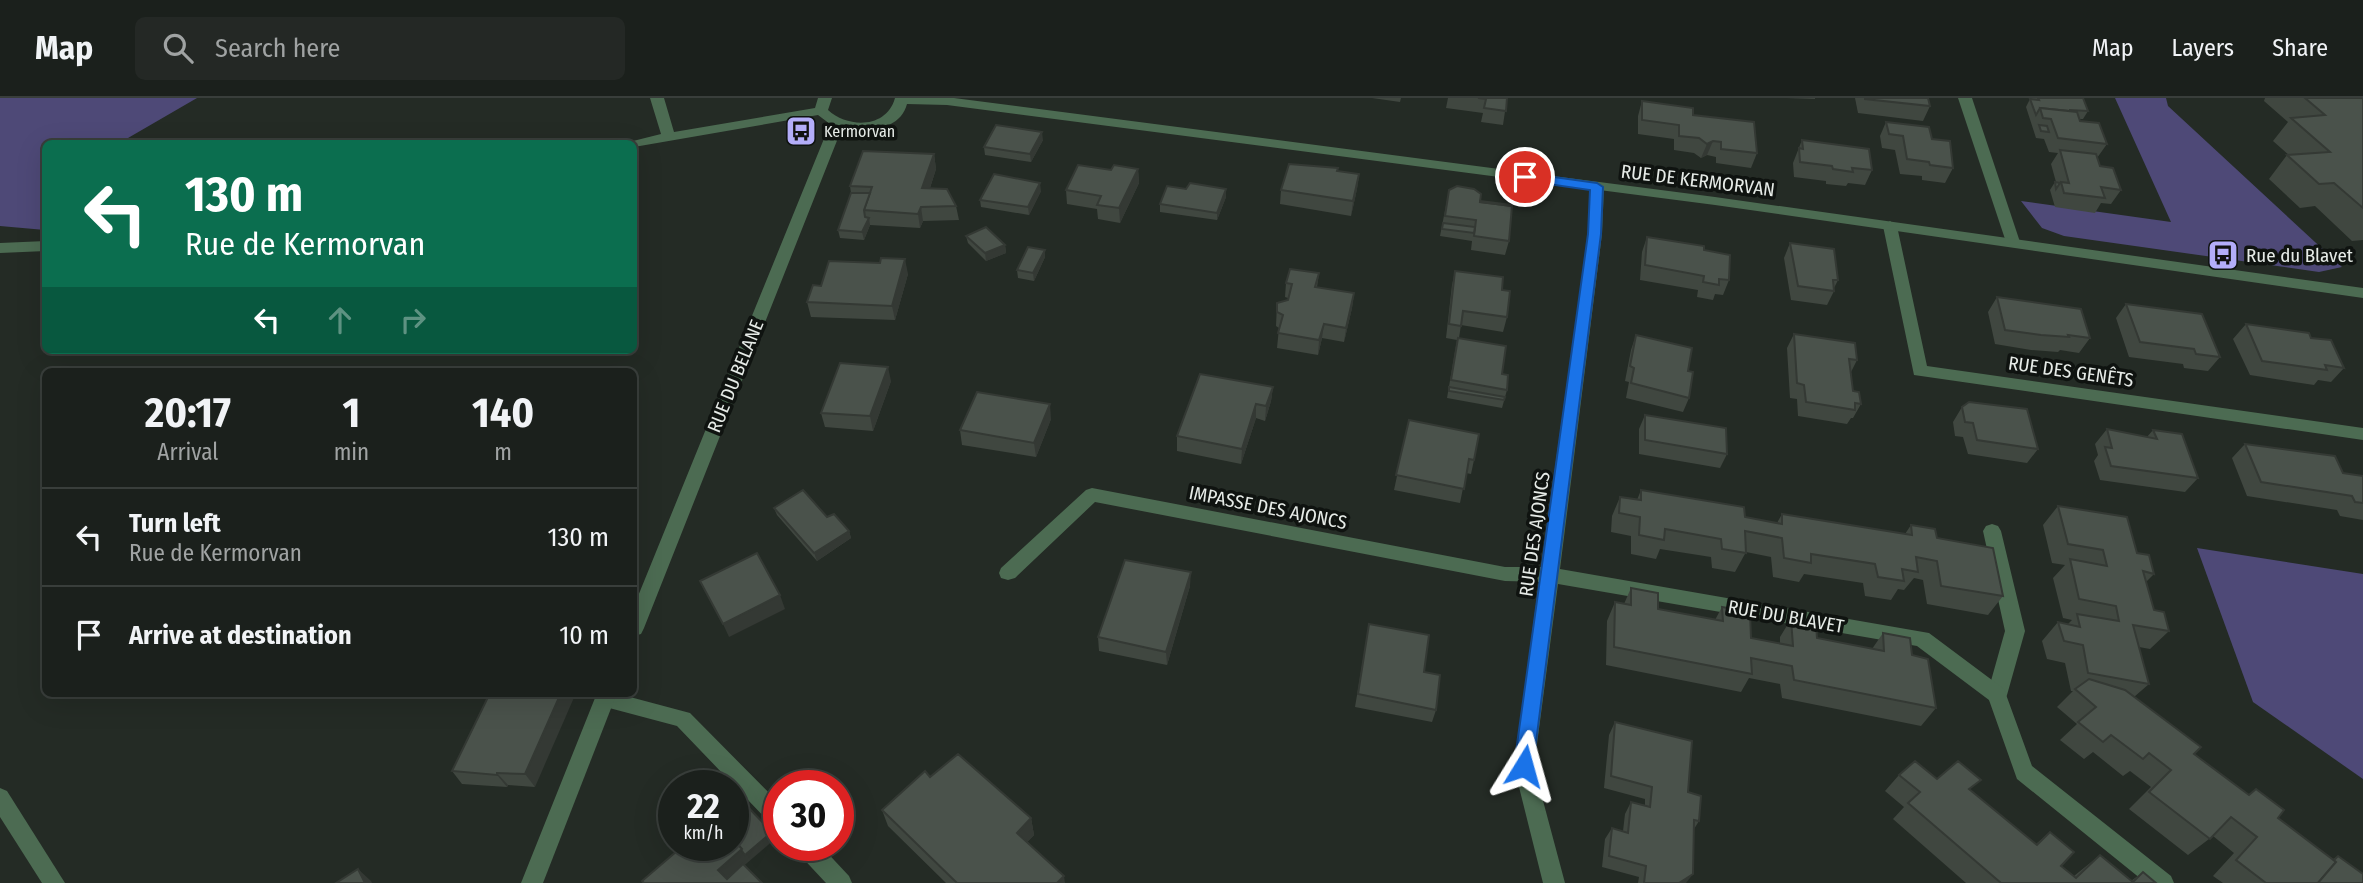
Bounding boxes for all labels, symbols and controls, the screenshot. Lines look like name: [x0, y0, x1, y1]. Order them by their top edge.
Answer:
search box: [135, 17, 625, 80]
text: Map: [35, 28, 93, 68]
icon: search: [159, 29, 197, 67]
text: Search here: [215, 33, 340, 64]
text: Map: [2092, 34, 2134, 62]
text: Layers: [2172, 34, 2234, 62]
text: Share: [2272, 34, 2328, 62]
bus stop icon: Kermorvan: [784, 114, 818, 148]
place label: Kermorvan: [824, 122, 895, 141]
pin: [1495, 147, 1555, 207]
icon: arrive: [1506, 158, 1544, 196]
street label: RUE DE KERMORVAN: [1620, 160, 1776, 201]
text: 130 m: [185, 165, 303, 224]
icon: left: [70, 168, 161, 259]
text: Rue de Kermorvan: [185, 225, 425, 263]
bus stop icon: Rue du Blavet: [2206, 238, 2240, 272]
place label: Rue du Blavet: [2246, 244, 2354, 267]
icon: left: [248, 301, 286, 339]
icon: ahead: [321, 301, 359, 339]
icon: right: [394, 301, 432, 339]
street label: RUE DU BELANE: [702, 316, 769, 436]
street label: RUE DES GENÊTS: [2007, 351, 2135, 392]
text: 20:17: [145, 388, 231, 438]
text: 1: [343, 388, 360, 438]
text: 140: [472, 388, 534, 438]
text: Arrival: [157, 438, 218, 466]
text: min: [334, 438, 369, 466]
text: m: [494, 438, 512, 466]
street label: RUE DES AJONCS: [1514, 470, 1555, 598]
street label: IMPASSE DES AJONCS: [1187, 481, 1349, 534]
text: Turn left: [129, 508, 221, 539]
icon: left: [70, 518, 108, 556]
text: 130 m: [547, 522, 609, 553]
text: Rue de Kermorvan: [129, 539, 302, 567]
street label: RUE DU BLAVET: [1726, 595, 1846, 638]
icon: arrive: [70, 616, 108, 654]
text: Arrive at destination: [129, 620, 352, 651]
text: 10 m: [559, 620, 609, 651]
position arrow: [1487, 729, 1561, 803]
speed limit sign: 30: [763, 770, 854, 861]
text: 22: [687, 785, 720, 827]
text: km/h: [683, 822, 724, 844]

